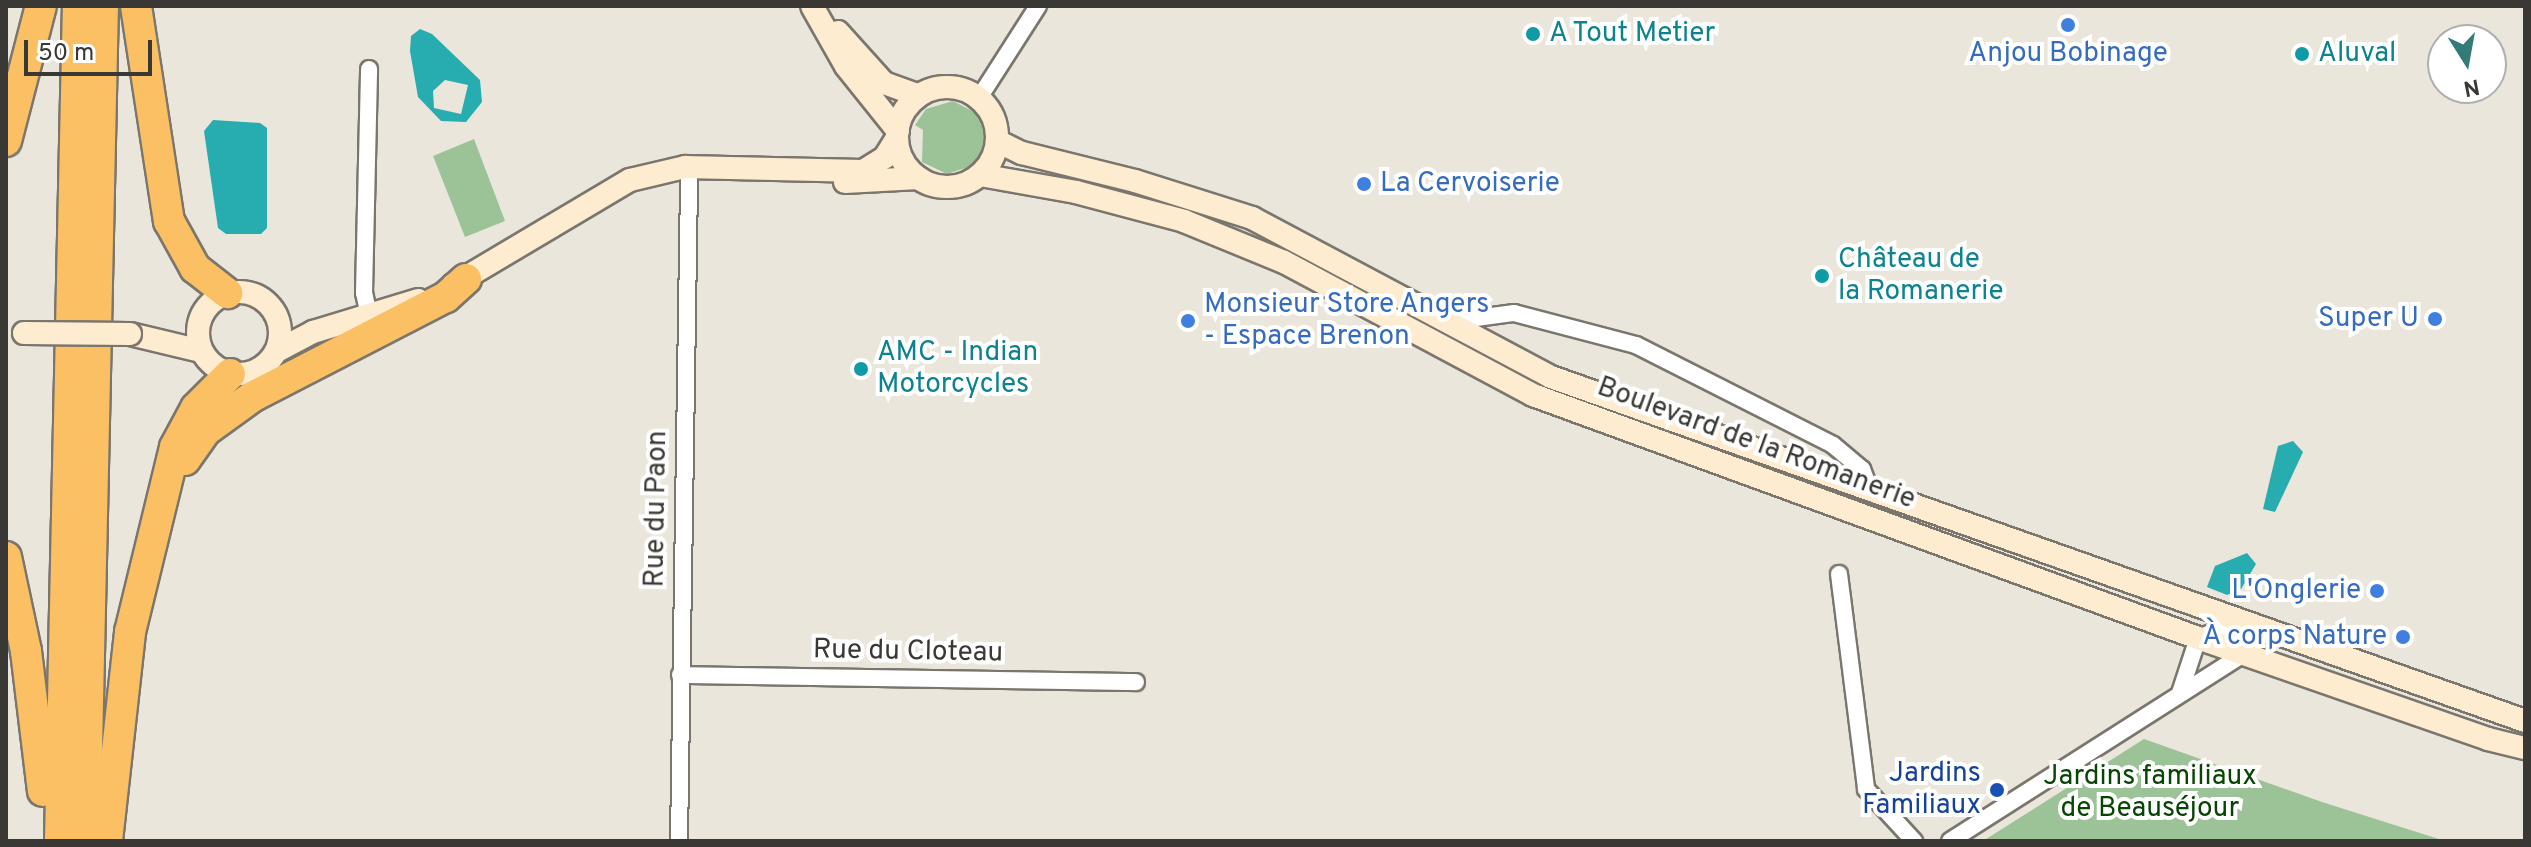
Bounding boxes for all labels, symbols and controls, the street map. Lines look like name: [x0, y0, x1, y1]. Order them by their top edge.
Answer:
marker: Anjou Bobinage: [2059, 16, 2077, 34]
place label: A Tout Metier: [1549, 17, 1718, 51]
scale bar: [28, 24, 156, 74]
north arrow: [2427, 24, 2507, 104]
marker: A Tout Metier: [1524, 25, 1542, 43]
place label: Anjou Bobinage: [1968, 37, 2168, 71]
place label: Aluval: [2318, 37, 2396, 71]
text: 50 m: [38, 39, 94, 69]
marker: Aluval: [2293, 45, 2311, 63]
text: N: [2461, 71, 2482, 101]
place label: La Cervoiserie: [1380, 167, 1560, 201]
marker: La Cervoiserie: [1355, 175, 1373, 193]
place label: Château de la Romanerie: [1838, 243, 2003, 309]
marker: Château de la Romanerie: [1813, 267, 1831, 285]
place label: Monsieur Store Angers - Espace Brenon: [1204, 288, 1491, 354]
place label: Super U: [2318, 302, 2419, 336]
marker: Super U: [2426, 310, 2444, 328]
marker: Monsieur Store Angers - Espace Brenon: [1179, 312, 1197, 330]
place label: AMC - Indian Motorcycles: [877, 336, 1038, 402]
marker: AMC - Indian Motorcycles: [852, 360, 870, 378]
street label: Boulevard de la Romanerie: [1592, 371, 1920, 517]
street label: Rue du Paon: [639, 430, 675, 588]
place label: L'Onglerie: [2231, 574, 2361, 608]
marker: L'Onglerie: [2368, 582, 2386, 600]
place label: À corps Nature: [2201, 620, 2387, 654]
marker: À corps Nature: [2394, 628, 2412, 646]
street label: Rue du Cloteau: [813, 634, 1003, 670]
place label: Jardins Familiaux: [1862, 757, 1981, 823]
park label: Jardins familiaux de Beauséjour: [2043, 760, 2257, 826]
marker: Jardins Familiaux: [1988, 781, 2006, 799]

